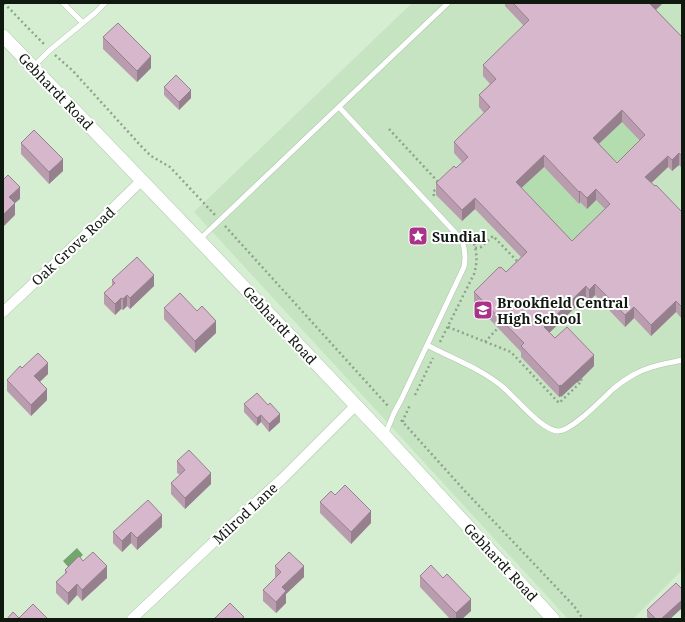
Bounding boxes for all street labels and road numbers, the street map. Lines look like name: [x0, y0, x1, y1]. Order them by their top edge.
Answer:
street label: Gebhardt Road: [14, 48, 98, 134]
street label: Oak Grove Road: [27, 202, 119, 290]
street label: Gebhardt Road: [239, 282, 321, 368]
street label: Milrod Lane: [209, 478, 281, 548]
street label: Gebhardt Road: [460, 519, 542, 605]

